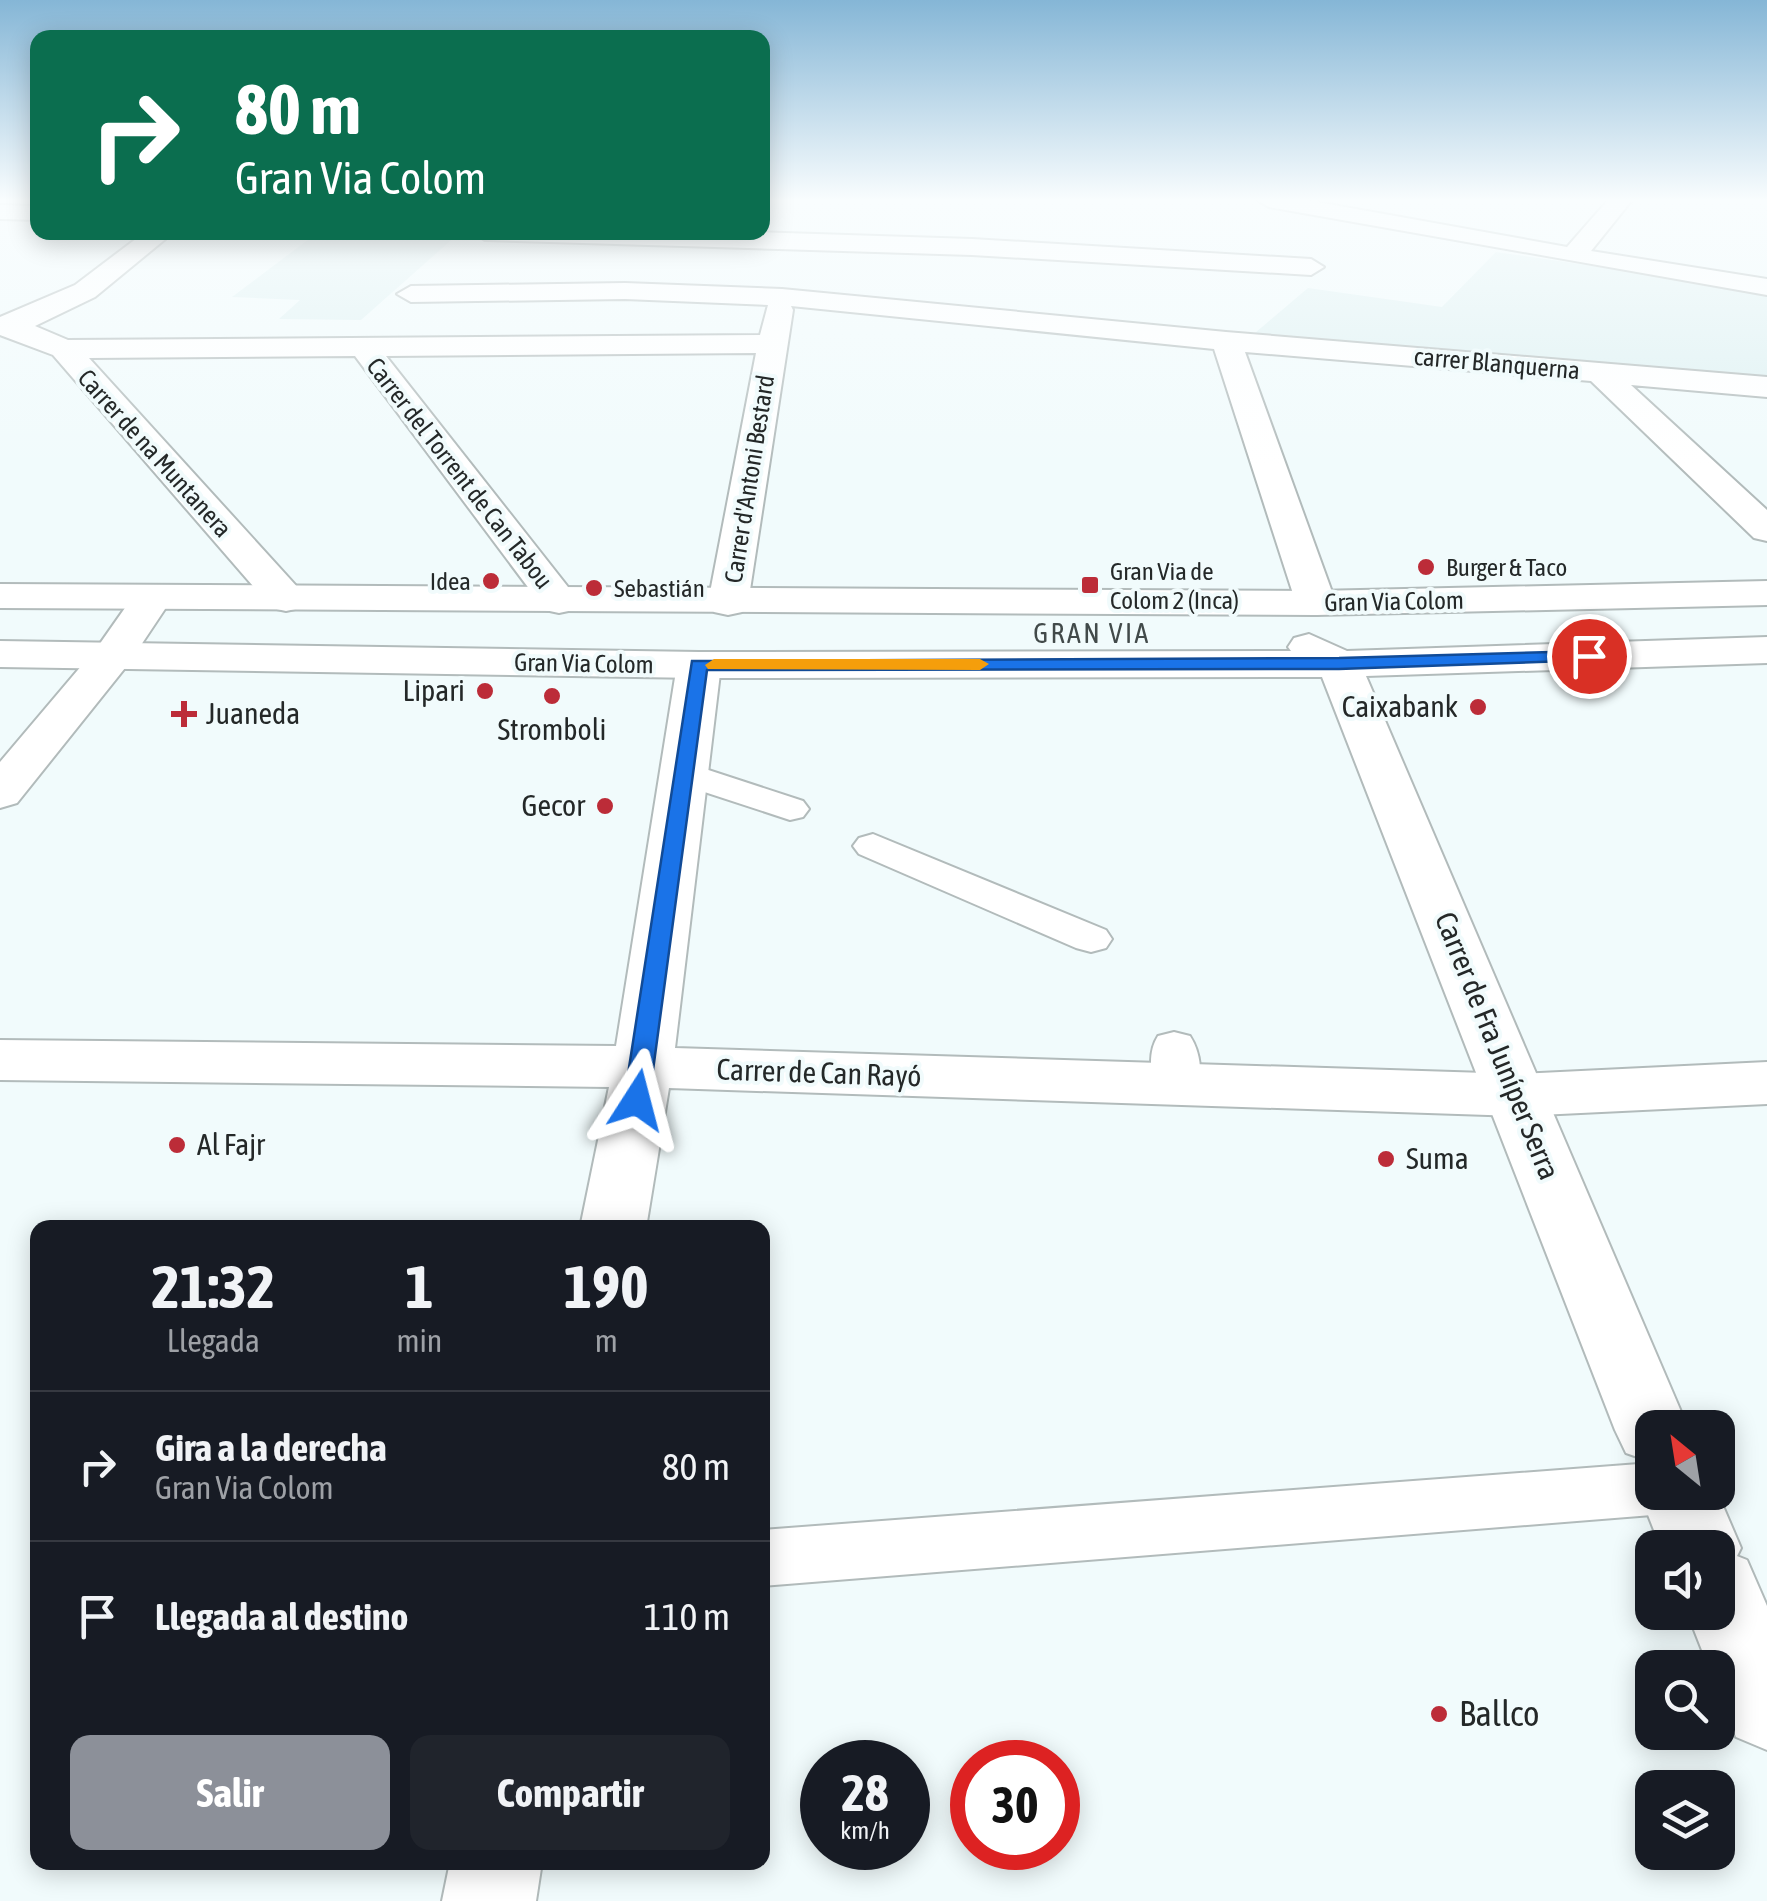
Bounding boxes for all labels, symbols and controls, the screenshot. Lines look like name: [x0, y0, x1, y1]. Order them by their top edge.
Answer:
text: 80 m: [235, 69, 361, 149]
icon: right: [70, 70, 200, 200]
text: Gran Via Colom: [235, 152, 486, 204]
street label: carrer Blanquerna: [1413, 342, 1581, 384]
street label: Carrer del Torrent de Can Tabou: [361, 352, 559, 594]
street label: Carrer de na Muntanera: [73, 364, 237, 542]
street label: Carrer d'Antoni Bestard: [719, 373, 779, 585]
place label: Burger & Taco: [1446, 553, 1567, 581]
marker: Burger & Taco: [1415, 556, 1437, 578]
place label: Gran Via de Colom 2 (Inca): [1110, 557, 1239, 614]
place label: Idea: [430, 567, 471, 595]
marker: Idea: [480, 570, 502, 592]
place label: Sebastián: [614, 574, 705, 602]
marker: Gran Via de Colom 2 (Inca): [1079, 574, 1101, 596]
marker: Sebastián: [583, 577, 605, 599]
street label: Gran Via Colom: [1324, 586, 1464, 616]
pin: [1547, 614, 1632, 699]
district label: GRAN VIA: [1033, 617, 1151, 649]
icon: arrive: [1562, 629, 1617, 684]
street label: Gran Via Colom: [514, 648, 654, 678]
place label: Lipari: [403, 673, 465, 707]
marker: Lipari: [474, 680, 496, 702]
marker: Stromboli: [541, 685, 563, 707]
place label: Caixabank: [1342, 689, 1458, 723]
place label: Juaneda: [206, 696, 300, 730]
marker: Caixabank: [1467, 696, 1489, 718]
marker: Juaneda: [171, 701, 197, 727]
place label: Stromboli: [498, 712, 606, 746]
place label: Gecor: [522, 788, 586, 822]
marker: Gecor: [594, 795, 616, 817]
street label: Carrer de Fra Juníper Serra: [1429, 907, 1567, 1184]
position arrow: [585, 1048, 689, 1152]
street label: Carrer de Can Rayó: [716, 1051, 922, 1093]
place label: Al Fajr: [197, 1127, 266, 1161]
marker: Al Fajr: [166, 1134, 188, 1156]
place label: Suma: [1406, 1141, 1469, 1175]
marker: Suma: [1375, 1148, 1397, 1170]
text: 21:32: [151, 1252, 275, 1321]
text: 1: [405, 1252, 434, 1321]
text: 190: [564, 1252, 648, 1321]
text: Llegada: [167, 1322, 260, 1359]
text: min: [396, 1322, 442, 1359]
text: m: [595, 1322, 618, 1359]
north arrow: [1635, 1410, 1735, 1510]
map controls: [1635, 1410, 1735, 1870]
text: Gira a la derecha: [155, 1426, 387, 1469]
icon: right: [70, 1439, 125, 1494]
text: 80 m: [662, 1445, 730, 1488]
text: Gran Via Colom: [155, 1469, 334, 1506]
button: sound: [1635, 1530, 1735, 1630]
icon: arrive: [70, 1589, 125, 1644]
text: Llegada al destino: [155, 1595, 408, 1638]
text: 110 m: [644, 1595, 730, 1638]
button: search: [1635, 1650, 1735, 1750]
place label: Ballco: [1459, 1693, 1539, 1733]
marker: Ballco: [1428, 1703, 1450, 1725]
button: Salir: [70, 1735, 390, 1850]
button: Compartir: [410, 1735, 730, 1850]
speed limit sign: 30: [950, 1740, 1080, 1870]
text: 28: [841, 1764, 888, 1822]
button: layers: [1635, 1770, 1735, 1870]
text: km/h: [840, 1816, 890, 1844]

